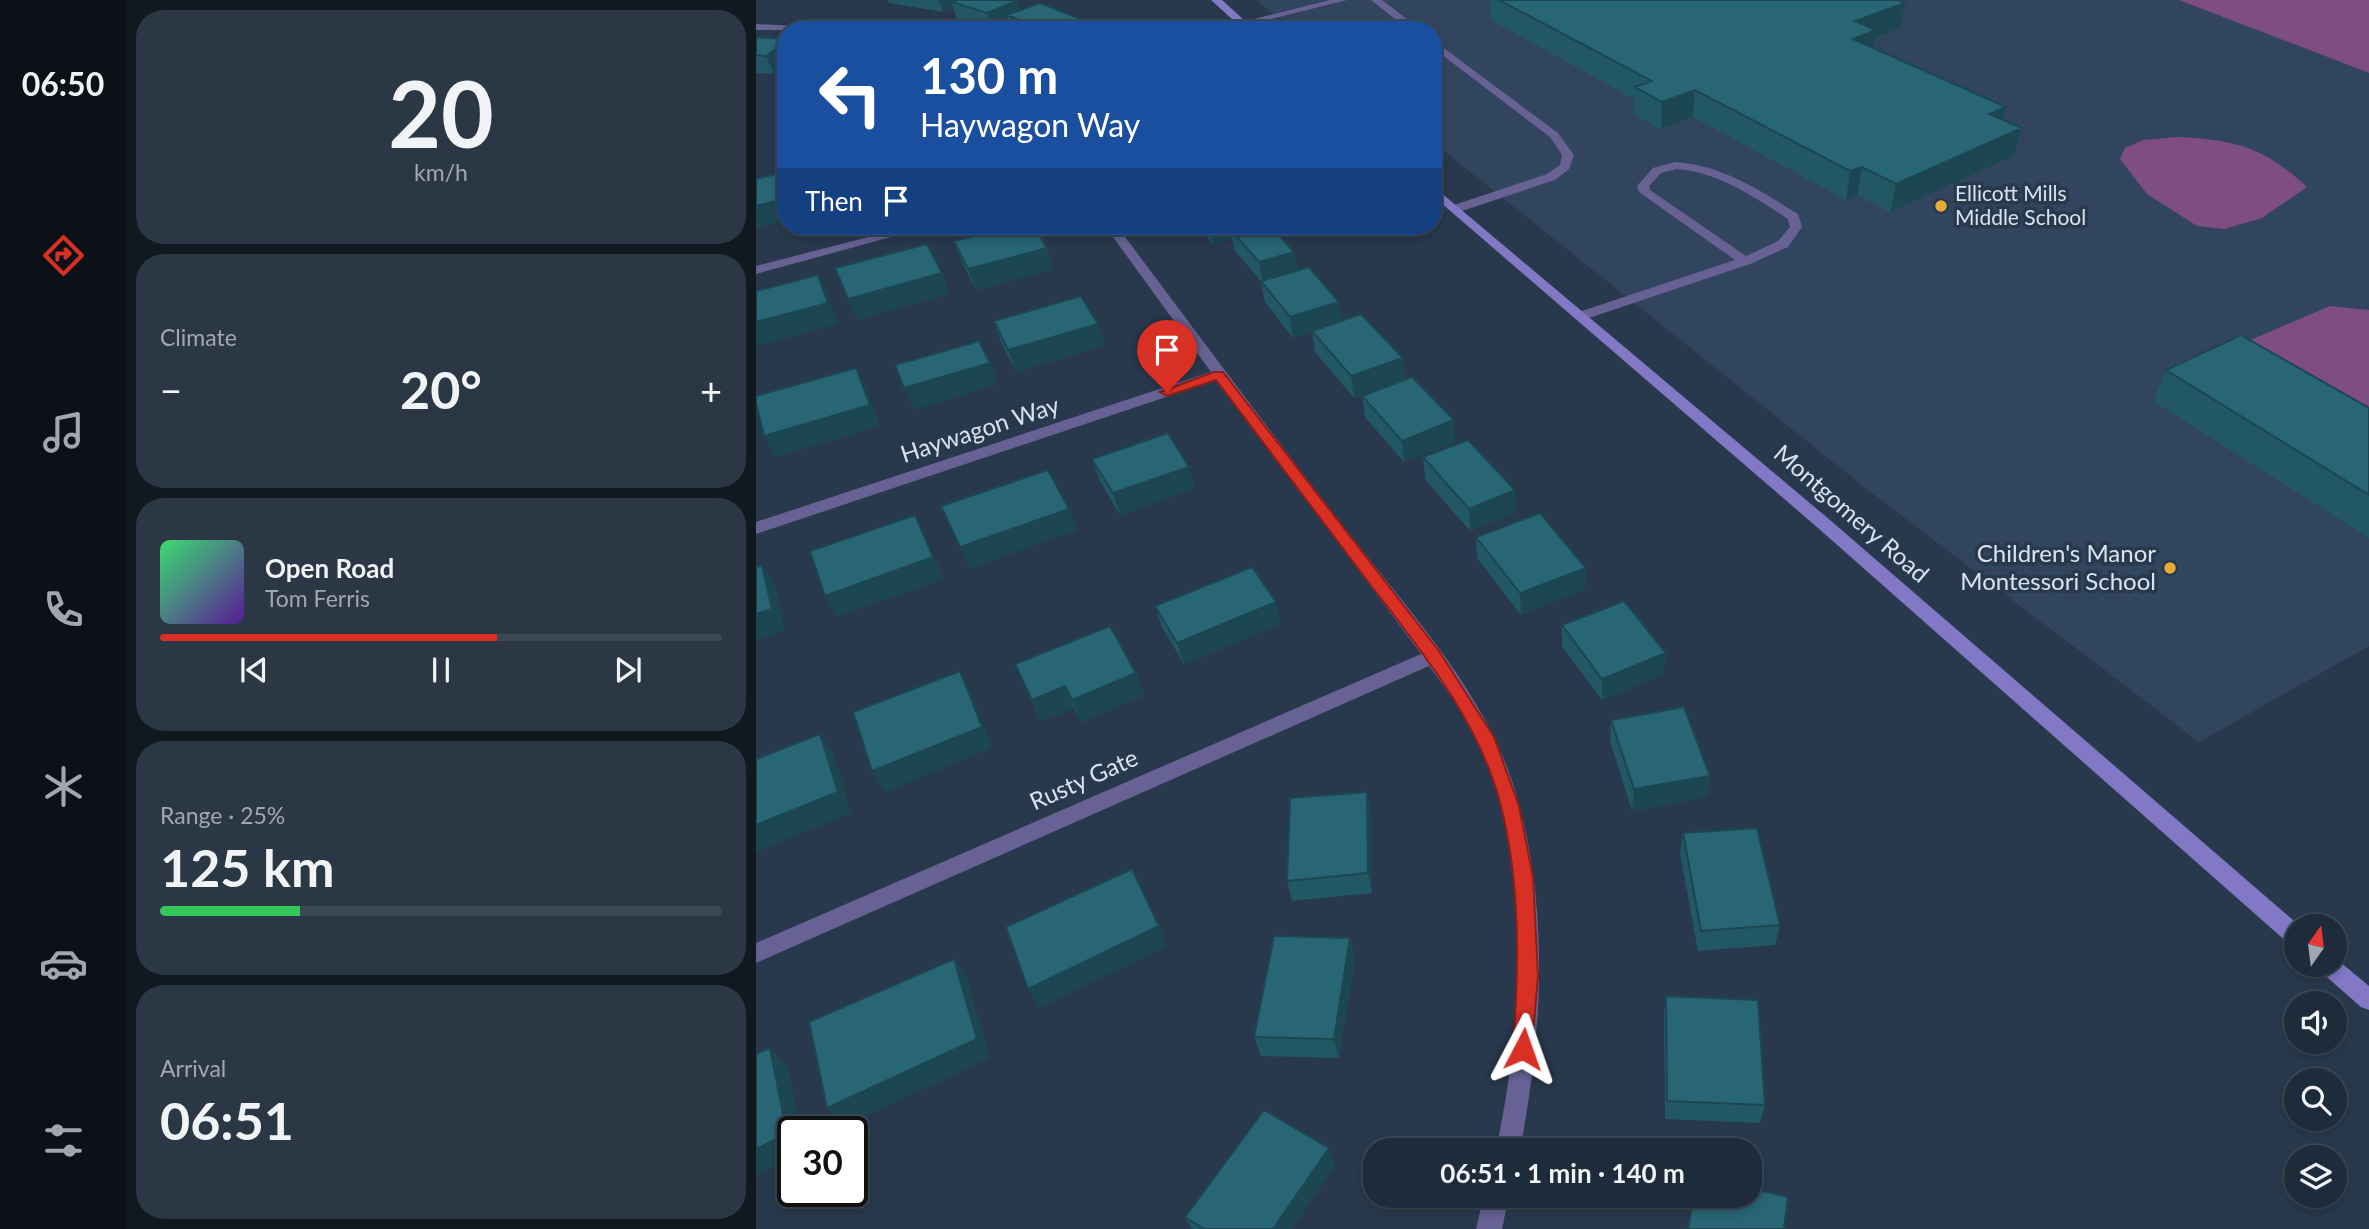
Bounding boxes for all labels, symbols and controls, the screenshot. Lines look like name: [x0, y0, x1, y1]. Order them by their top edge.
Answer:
text: 130 m: [920, 46, 1058, 104]
icon: left: [805, 49, 896, 140]
text: 20: [388, 58, 494, 167]
text: 06:50: [22, 64, 104, 103]
text: Haywagon Way: [920, 105, 1140, 144]
text: km/h: [414, 158, 468, 186]
place label: Ellicott Mills Middle School: [1955, 180, 2086, 229]
icon: arrive: [877, 182, 915, 220]
text: Then: [805, 185, 863, 217]
marker: Ellicott Mills Middle School: [1933, 198, 1949, 214]
icon: directions: [39, 231, 88, 280]
pin: [1137, 320, 1197, 392]
text: Climate: [160, 323, 237, 351]
icon: arrive: [1148, 331, 1186, 369]
text: 20°: [400, 358, 482, 420]
text: −: [160, 367, 182, 413]
text: +: [700, 367, 722, 413]
street label: Haywagon Way: [896, 389, 1063, 468]
icon: music: [39, 408, 88, 457]
street label: Montgomery Road: [1769, 438, 1935, 588]
place label: Children's Manor Montessori School: [1960, 538, 2156, 595]
text: Open Road: [265, 552, 394, 584]
marker: Children's Manor Montessori School: [2162, 560, 2178, 576]
text: Tom Ferris: [265, 584, 370, 612]
icon: phone: [39, 585, 88, 634]
icon: previous: [235, 651, 273, 689]
icon: pause: [422, 651, 460, 689]
icon: next: [609, 651, 647, 689]
street label: Rusty Gate: [1025, 742, 1142, 815]
icon: climate: [39, 762, 88, 811]
text: Range · 25%: [160, 801, 285, 829]
text: 125 km: [160, 836, 334, 898]
north arrow: [2284, 914, 2347, 976]
map controls: [2284, 914, 2347, 1208]
icon: car: [39, 939, 88, 988]
button: sound: [2284, 991, 2347, 1054]
position arrow: [1486, 1012, 1560, 1086]
text: Arrival: [160, 1054, 226, 1082]
button: search: [2284, 1068, 2347, 1131]
text: 06:51: [160, 1089, 294, 1151]
icon: filters: [39, 1116, 88, 1165]
speed limit sign: 30: [777, 1116, 868, 1207]
button: layers: [2284, 1145, 2347, 1208]
text: 06:51 · 1 min · 140 m: [1440, 1157, 1685, 1189]

